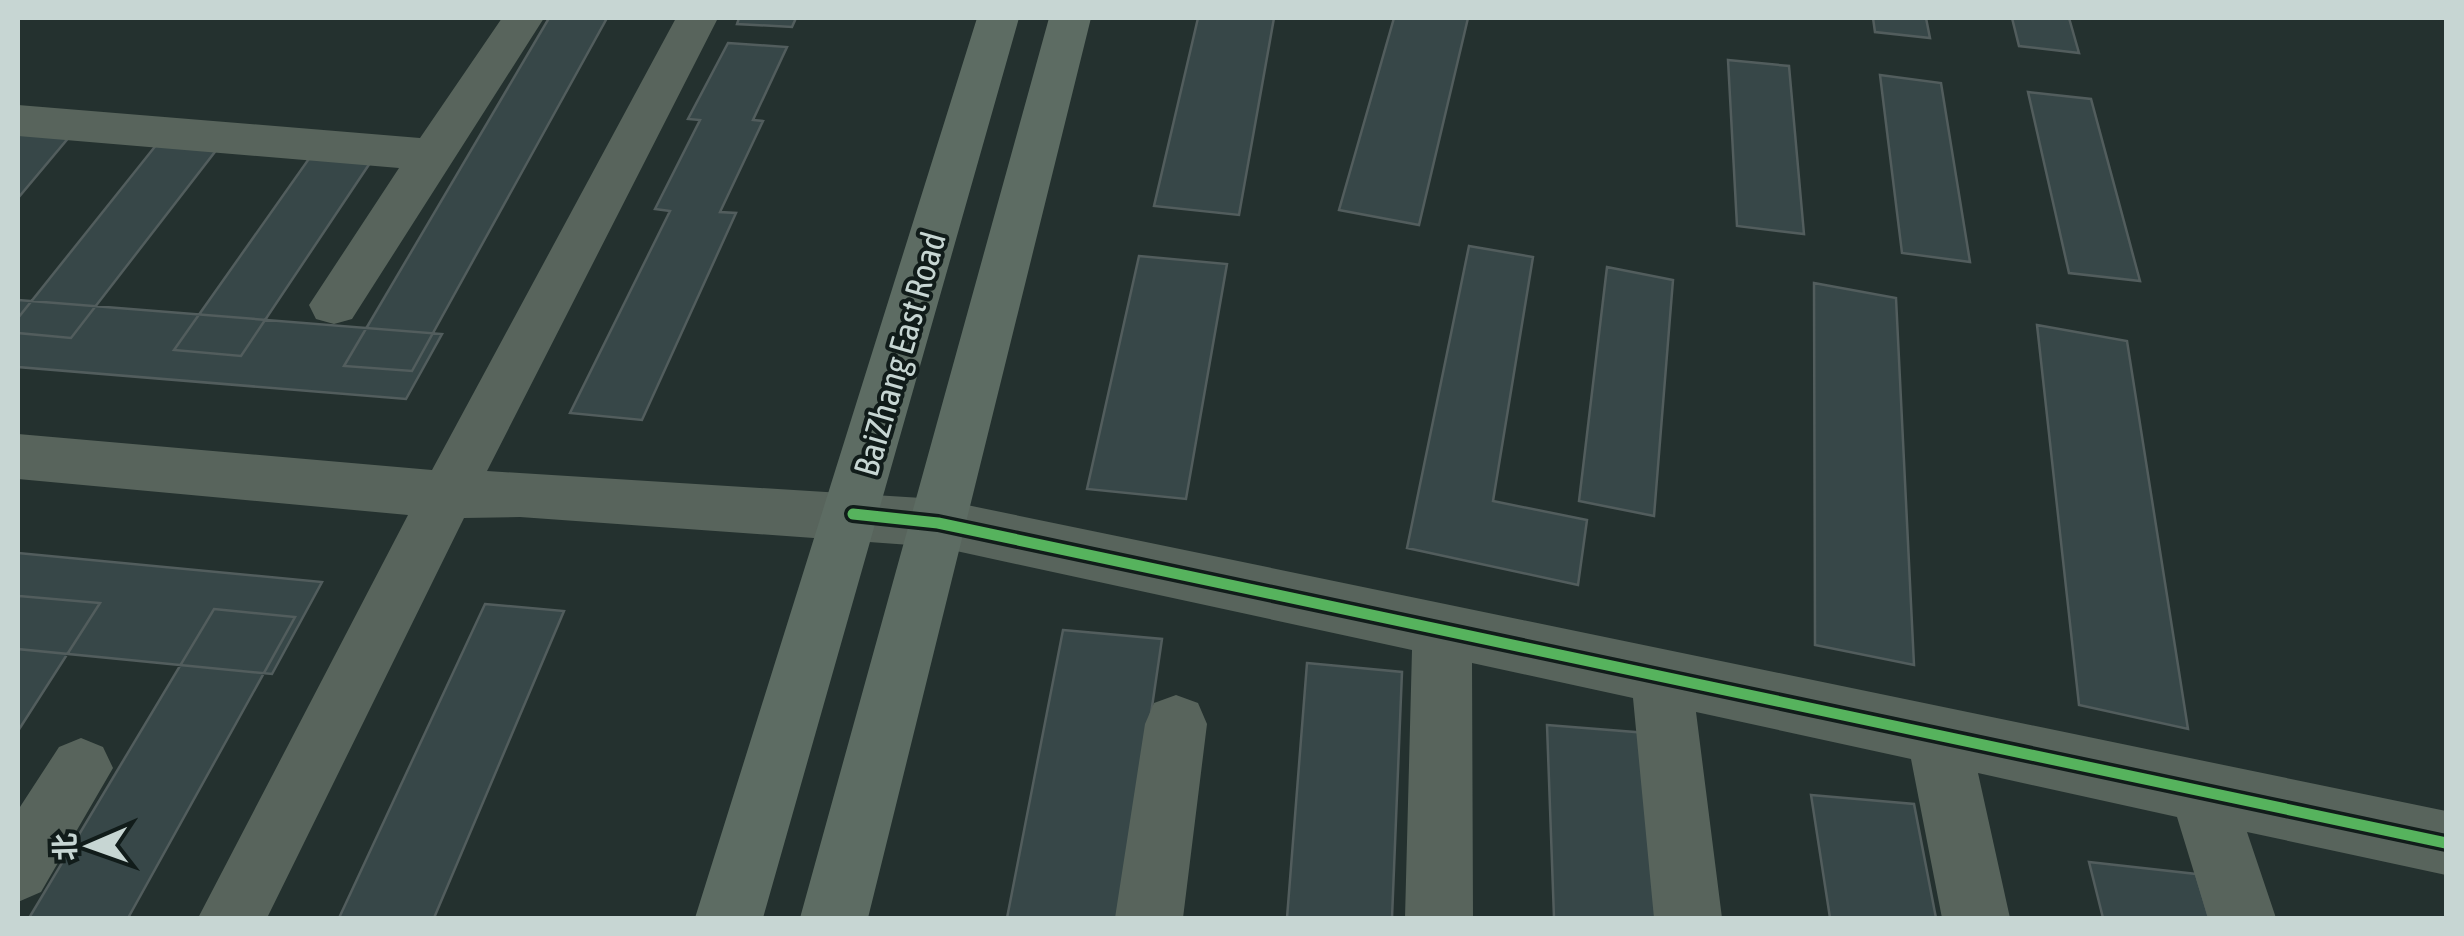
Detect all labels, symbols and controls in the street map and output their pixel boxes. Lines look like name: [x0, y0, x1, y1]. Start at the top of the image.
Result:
street label: BaiZhang East Road: [845, 227, 953, 480]
north arrow: [40, 796, 140, 896]
text: 北: [49, 832, 81, 861]

